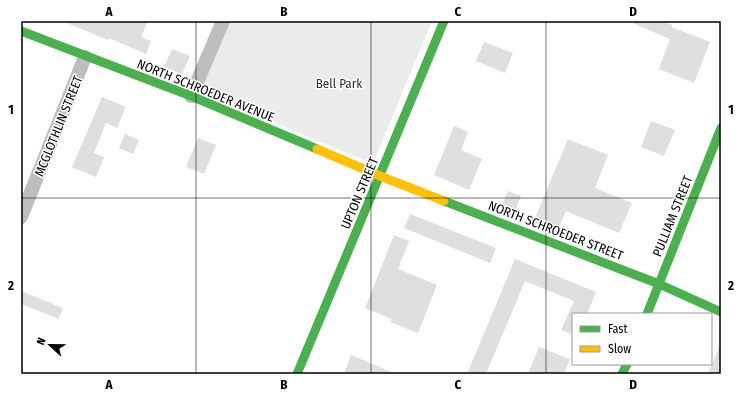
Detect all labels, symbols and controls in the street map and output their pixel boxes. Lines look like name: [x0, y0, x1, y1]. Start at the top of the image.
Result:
text: A: [104, 4, 113, 19]
text: B: [280, 4, 288, 19]
text: C: [455, 4, 462, 19]
text: D: [629, 4, 637, 19]
street label: NORTH SCHROEDER AVENUE: [135, 56, 277, 125]
street label: MCGLOTHLIN STREET: [31, 74, 86, 179]
park label: Bell Park: [316, 76, 363, 91]
text: 1: [8, 102, 14, 117]
text: 1: [728, 102, 734, 117]
street label: UPTON STREET: [338, 155, 381, 231]
street label: PULLIAM STREET: [649, 174, 696, 259]
street label: NORTH SCHROEDER STREET: [486, 198, 625, 263]
text: 2: [7, 278, 14, 293]
text: 2: [727, 278, 734, 293]
legend: [572, 313, 712, 365]
text: Fast: [608, 322, 627, 336]
north arrow: [30, 325, 70, 365]
text: N: [34, 336, 48, 347]
text: Slow: [608, 342, 631, 356]
text: A: [104, 377, 113, 392]
text: B: [280, 377, 288, 392]
text: C: [455, 377, 462, 392]
text: D: [629, 377, 637, 392]

